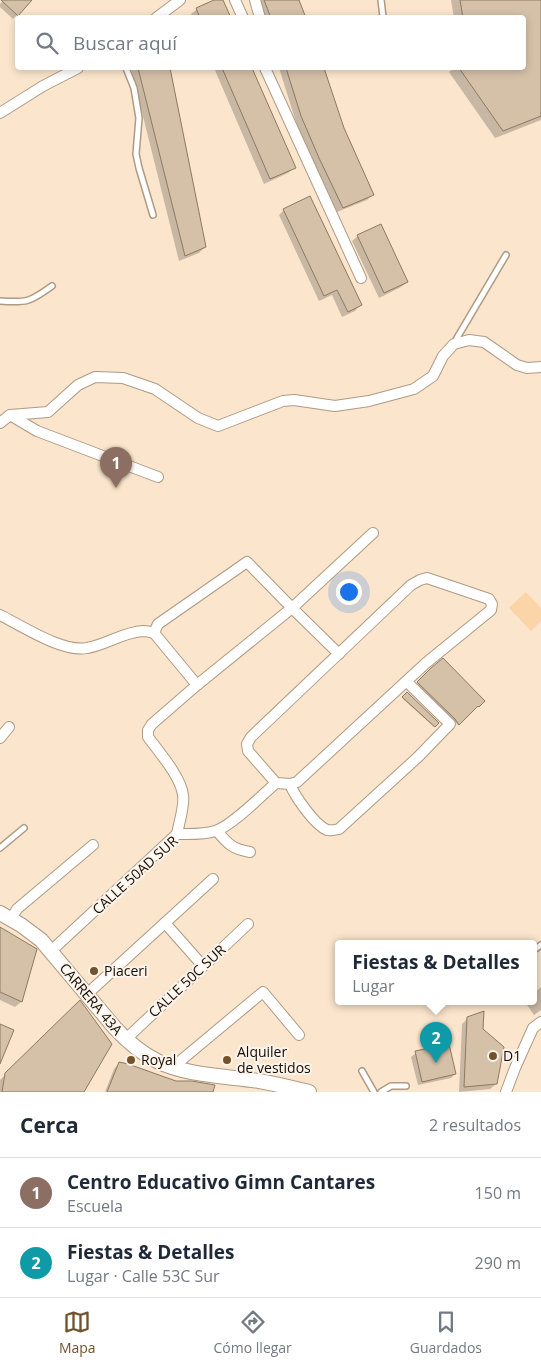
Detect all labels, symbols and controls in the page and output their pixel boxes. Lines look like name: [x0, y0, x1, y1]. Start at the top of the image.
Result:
search box: [15, 15, 526, 70]
icon: search: [33, 29, 61, 57]
text: Buscar aquí: [73, 30, 177, 56]
pin: 1: [100, 447, 132, 488]
your location: [336, 579, 362, 605]
street label: CALLE 50AD SUR: [88, 831, 182, 918]
street label: CALLE 50C SUR: [144, 940, 229, 1021]
popup: [335, 940, 537, 1005]
text: Fiestas & Detalles: [352, 949, 520, 975]
street label: CARRERA 43A: [56, 959, 127, 1039]
place label: Piaceri: [104, 961, 148, 980]
marker: Piaceri: [88, 965, 100, 977]
text: Lugar: [352, 975, 395, 997]
pin: 2: [420, 1022, 452, 1063]
place label: Alquiler de vestidos: [237, 1042, 311, 1077]
place label: D1: [503, 1046, 521, 1065]
place label: Royal: [141, 1050, 176, 1069]
marker: D1: [487, 1050, 499, 1062]
marker: Royal: [125, 1054, 137, 1066]
marker: Alquiler de vestidos: [221, 1054, 233, 1066]
text: Cerca: [20, 1111, 79, 1139]
text: 2 resultados: [429, 1114, 521, 1136]
text: Centro Educativo Gimn Cantares: [67, 1169, 375, 1195]
text: 1: [31, 1182, 41, 1204]
text: 150 m: [475, 1182, 521, 1204]
text: Escuela: [67, 1195, 123, 1217]
text: Fiestas & Detalles: [67, 1239, 234, 1265]
text: 2: [31, 1252, 41, 1274]
text: 290 m: [475, 1252, 521, 1274]
text: Lugar · Calle 53C Sur: [67, 1265, 220, 1287]
tab: Mapa: [59, 1308, 96, 1357]
tab: Cómo llegar: [214, 1308, 292, 1357]
tab: Guardados: [410, 1308, 482, 1357]

